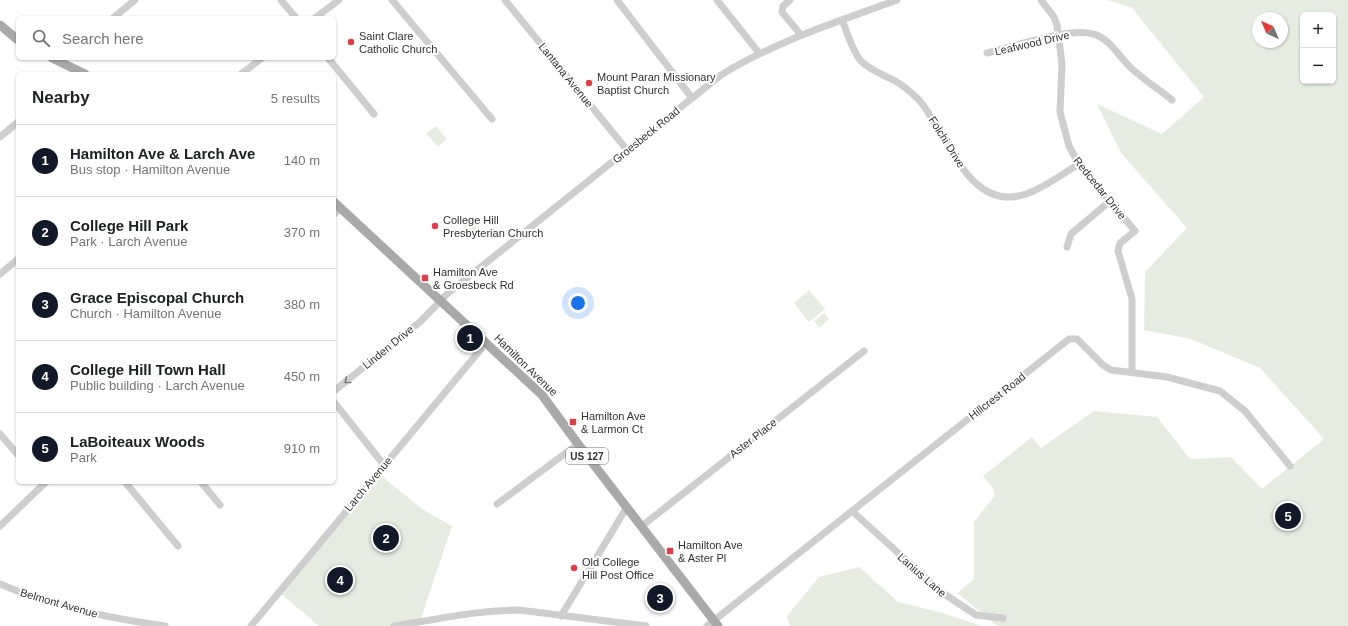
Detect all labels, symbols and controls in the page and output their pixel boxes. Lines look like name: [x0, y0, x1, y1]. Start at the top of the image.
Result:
north arrow: [1252, 12, 1288, 48]
map controls: [1300, 12, 1336, 84]
button: +: [1300, 12, 1336, 48]
search box: [16, 16, 336, 60]
icon: search: [30, 27, 52, 49]
street label: Leafwood Drive: [993, 29, 1071, 57]
text: Search here: [62, 30, 144, 47]
place label: Saint Clare Catholic Church: [359, 30, 437, 55]
marker: Saint Clare Catholic Church: [346, 37, 356, 47]
street label: Lantana Avenue: [536, 40, 596, 110]
button: −: [1300, 48, 1336, 84]
place label: Mount Paran Missionary Baptist Church: [597, 71, 716, 96]
marker: Mount Paran Missionary Baptist Church: [584, 78, 594, 88]
text: Nearby: [32, 88, 90, 107]
text: 5 results: [271, 91, 320, 106]
street label: Groesbeck Road: [610, 104, 682, 166]
street label: Folchi Drive: [927, 114, 967, 170]
text: Hamilton Ave & Larch Ave: [70, 145, 255, 162]
text: 1: [41, 153, 49, 168]
text: 140 m: [284, 153, 320, 168]
street label: Redcedar Drive: [1071, 155, 1129, 221]
text: Bus stop · Hamilton Avenue: [70, 162, 230, 177]
place label: College Hill Presbyterian Church: [443, 214, 543, 239]
text: College Hill Park: [70, 217, 188, 234]
marker: College Hill Presbyterian Church: [430, 221, 440, 231]
text: 2: [41, 225, 49, 240]
text: 370 m: [284, 225, 320, 240]
text: Park · Larch Avenue: [70, 234, 188, 249]
place label: Hamilton Ave & Groesbeck Rd: [433, 266, 514, 291]
marker: Hamilton Ave & Groesbeck Rd: [420, 273, 430, 283]
text: Grace Episcopal Church: [70, 289, 244, 306]
your location: [568, 293, 588, 313]
text: 3: [41, 297, 49, 312]
text: 380 m: [284, 297, 320, 312]
text: Church · Hamilton Avenue: [70, 306, 222, 321]
street label: Linden Drive: [360, 323, 416, 371]
pin: 1: [457, 323, 483, 353]
street label: Hamilton Avenue: [492, 332, 560, 398]
text: College Hill Town Hall: [70, 361, 226, 378]
text: 4: [41, 369, 49, 384]
text: 450 m: [284, 369, 320, 384]
street label: Hillcrest Road: [966, 370, 1028, 422]
one-way arrow: [344, 376, 351, 383]
text: Public building · Larch Avenue: [70, 378, 245, 393]
place label: Hamilton Ave & Larmon Ct: [581, 410, 646, 435]
street label: Aster Place: [727, 416, 779, 460]
marker: Hamilton Ave & Larmon Ct: [568, 417, 578, 427]
text: LaBoiteaux Woods: [70, 433, 205, 450]
text: 5: [41, 441, 49, 456]
text: 910 m: [284, 441, 320, 456]
road number: US 127: [566, 448, 608, 464]
text: Park: [70, 450, 97, 465]
street label: Larch Avenue: [342, 454, 394, 514]
pin: 5: [1275, 501, 1301, 531]
pin: 2: [373, 523, 399, 553]
place label: Hamilton Ave & Aster Pl: [678, 539, 743, 564]
marker: Hamilton Ave & Aster Pl: [665, 546, 675, 556]
street label: Lanius Lane: [895, 551, 949, 599]
place label: Old College Hill Post Office: [582, 556, 654, 581]
marker: Old College Hill Post Office: [569, 563, 579, 573]
pin: 4: [327, 565, 353, 595]
pin: 3: [647, 583, 673, 613]
street label: Belmont Avenue: [19, 586, 99, 620]

